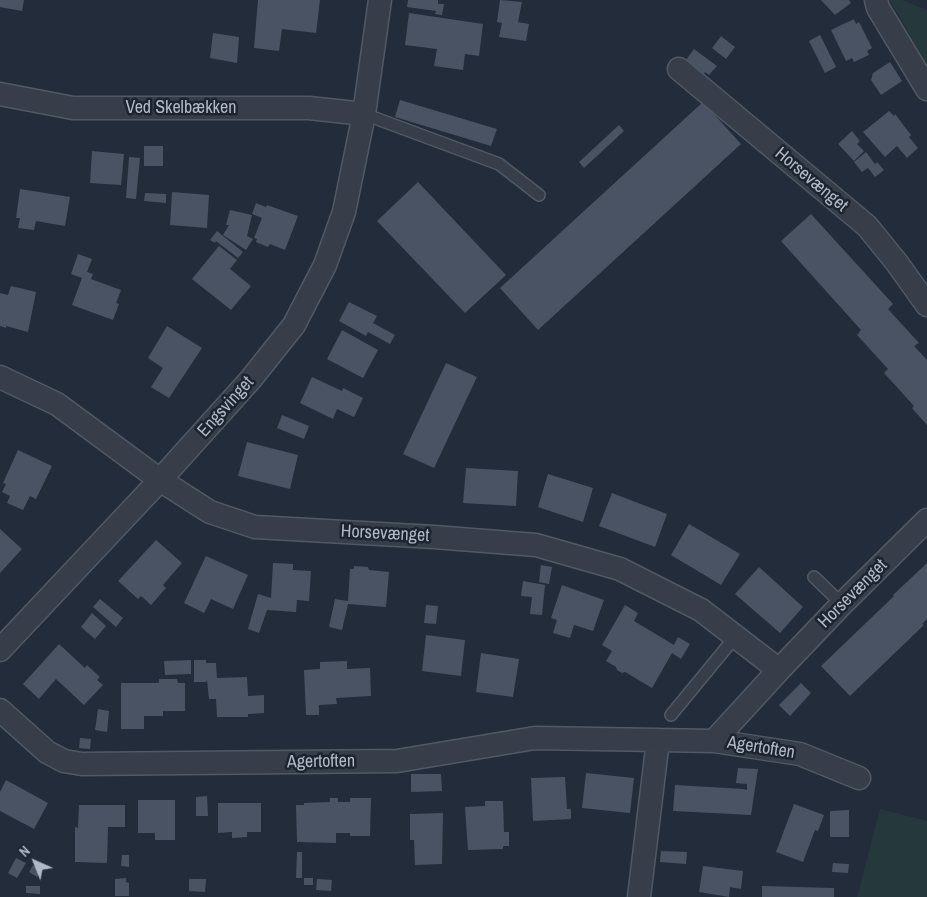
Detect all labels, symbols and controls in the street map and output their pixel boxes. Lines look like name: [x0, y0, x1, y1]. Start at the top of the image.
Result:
street label: Ved Skelbækken: [126, 97, 236, 119]
street label: Horsevænget: [770, 143, 852, 217]
street label: Engsvinget: [193, 372, 259, 442]
street label: Horsevænget: [340, 521, 430, 547]
street label: Horsevænget: [814, 555, 892, 633]
street label: Agertoften: [726, 732, 796, 764]
street label: Agertoften: [287, 751, 355, 773]
north arrow: [10, 837, 60, 887]
text: N: [15, 842, 34, 861]

